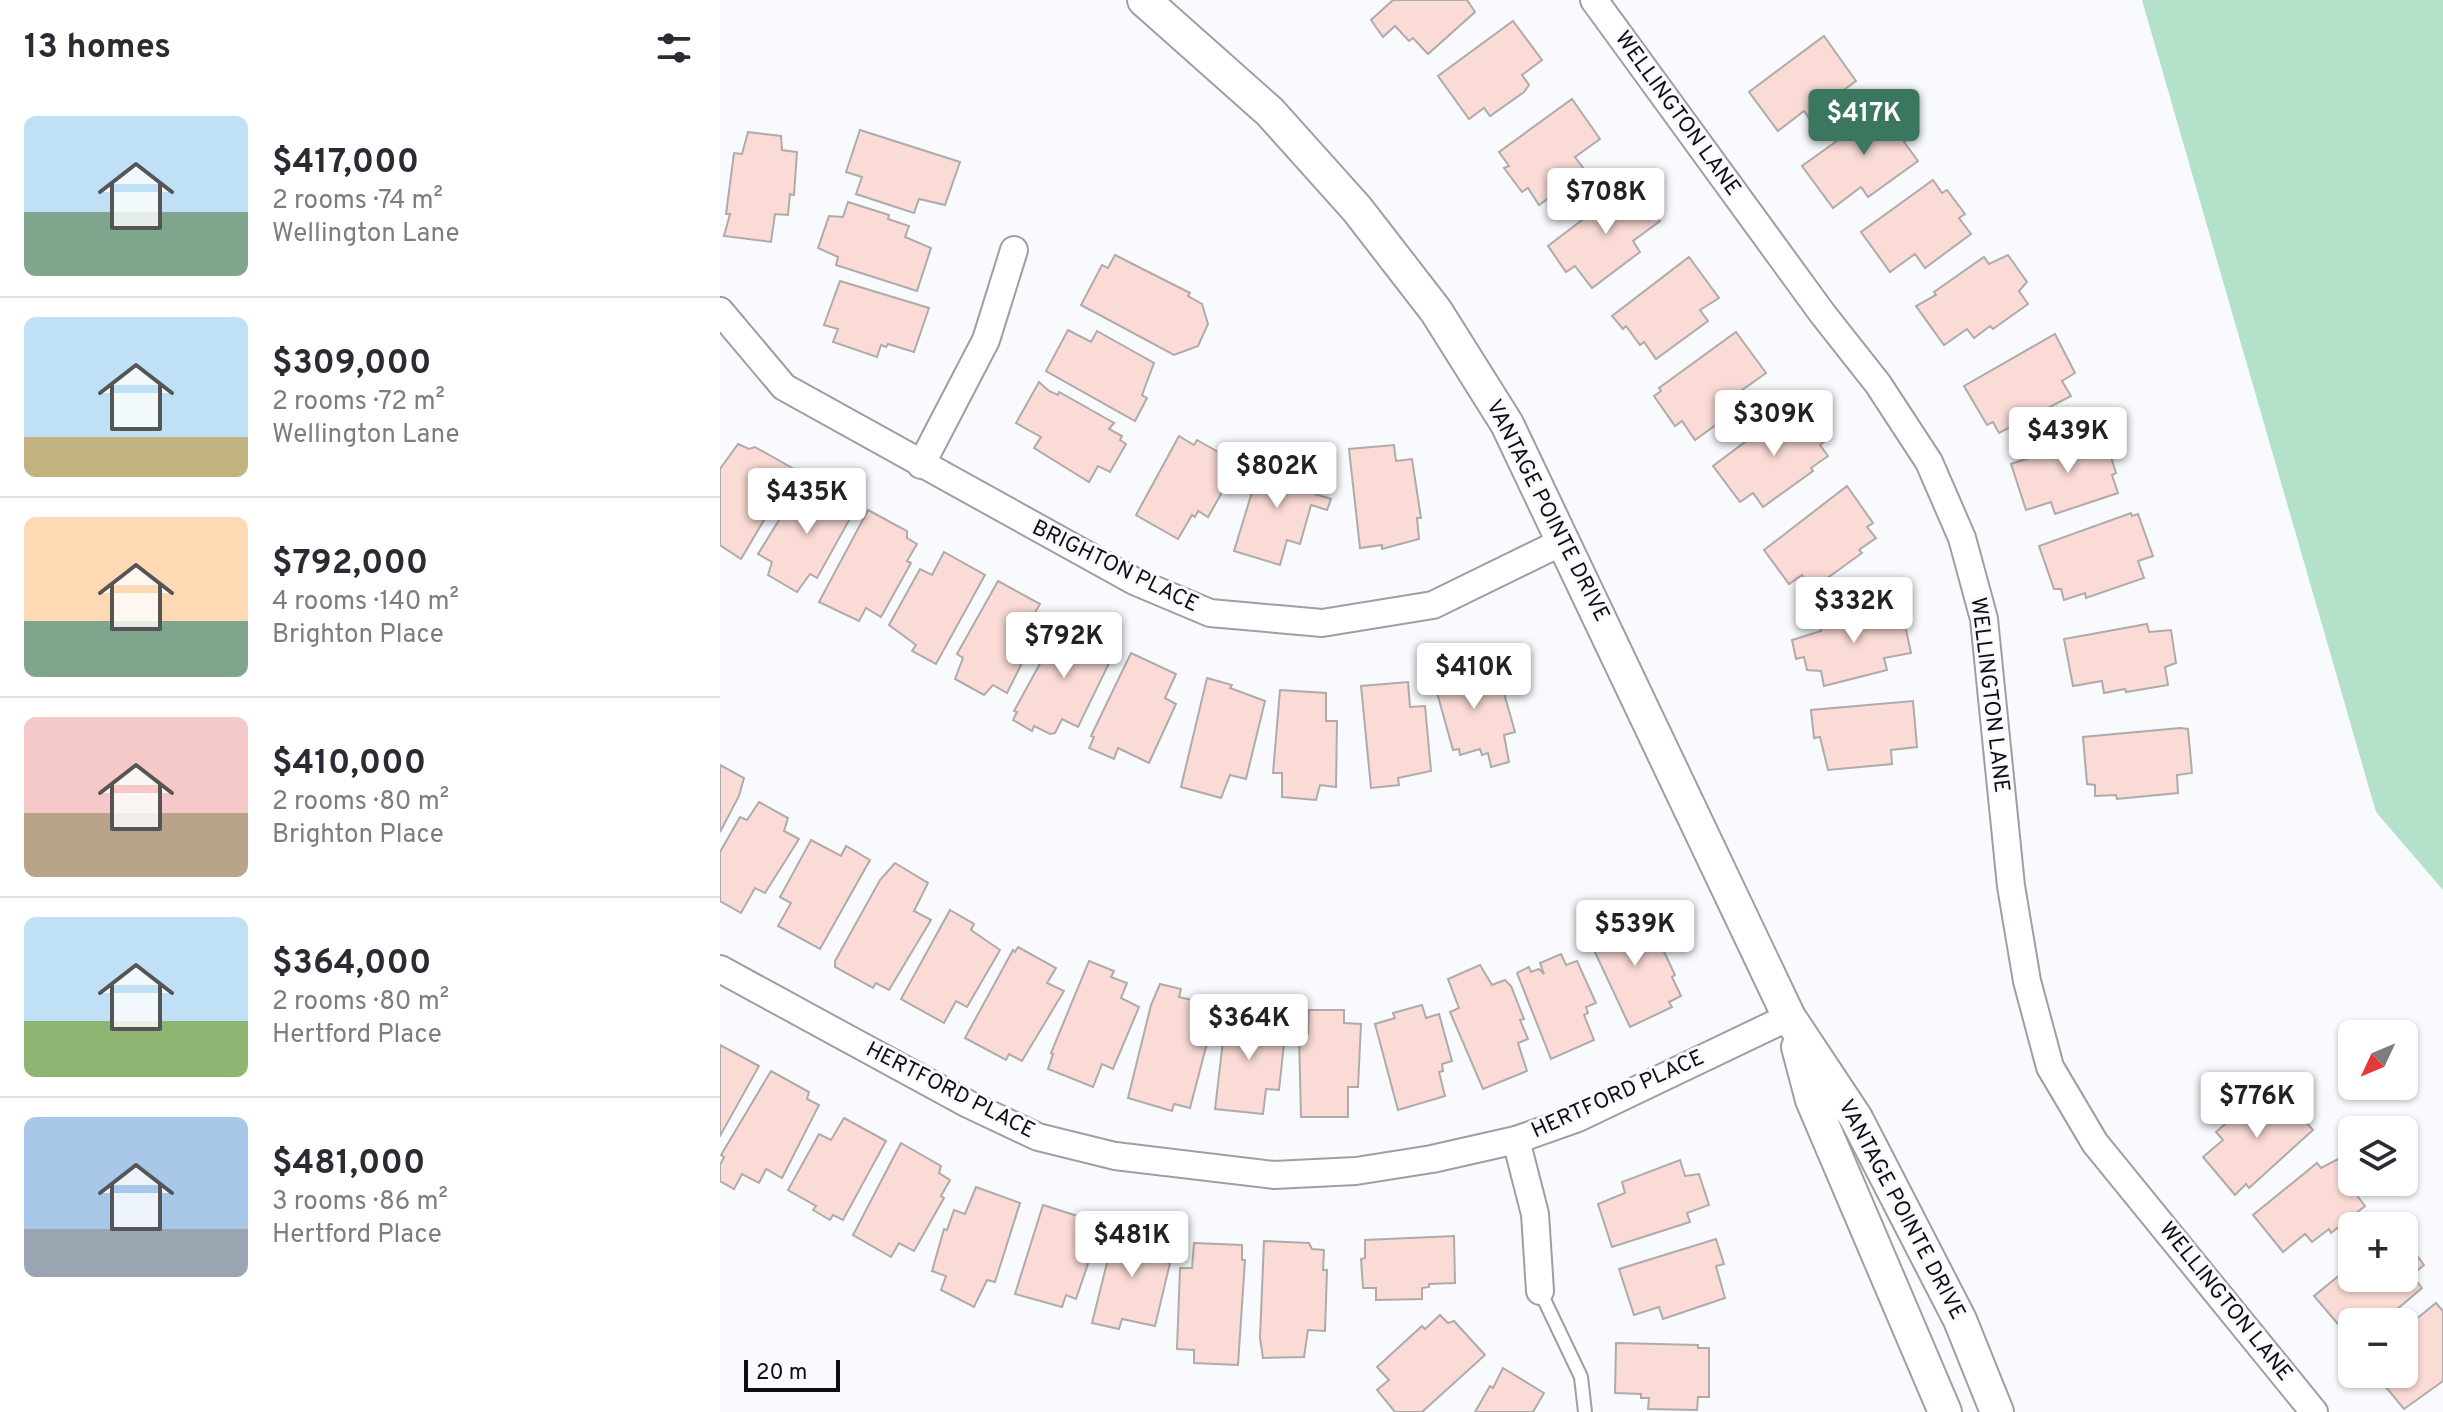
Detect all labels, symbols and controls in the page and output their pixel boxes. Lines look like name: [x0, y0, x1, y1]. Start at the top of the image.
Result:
icon: filters: [652, 26, 696, 70]
street label: WELLINGTON LANE: [1608, 26, 1746, 202]
text: 13 homes: [24, 27, 171, 70]
pin: $417K: [1808, 89, 1920, 157]
text: $417K: [1826, 98, 1902, 131]
text: $417,000: [272, 142, 419, 185]
icon: home: [88, 148, 184, 244]
pin: $708K: [1550, 168, 1662, 236]
text: $708K: [1565, 177, 1647, 210]
text: 2 rooms · 74 m²: [272, 185, 443, 218]
text: Wellington Lane: [272, 218, 459, 251]
text: $309,000: [272, 343, 431, 386]
icon: home: [88, 349, 184, 445]
text: 2 rooms · 72 m²: [272, 386, 445, 419]
pin: $309K: [1718, 390, 1830, 458]
street label: VANTAGE POINTE DRIVE: [1479, 396, 1615, 626]
text: $309K: [1733, 399, 1815, 432]
pin: $439K: [2012, 407, 2124, 475]
text: $439K: [2027, 416, 2109, 449]
text: Wellington Lane: [272, 419, 459, 452]
pin: $802K: [1221, 442, 1333, 510]
text: $802K: [1235, 451, 1319, 484]
pin: $435K: [751, 468, 863, 536]
text: $435K: [766, 477, 848, 510]
street label: BRIGHTON PLACE: [1027, 515, 1203, 619]
text: $792,000: [272, 543, 428, 586]
icon: home: [88, 549, 184, 645]
pin: $332K: [1798, 577, 1910, 645]
text: 4 rooms · 140 m²: [272, 586, 459, 619]
text: $332K: [1814, 586, 1894, 619]
street label: WELLINGTON LANE: [1964, 596, 2014, 794]
pin: $792K: [1008, 612, 1120, 680]
text: Brighton Place: [272, 619, 444, 652]
text: $792K: [1024, 621, 1104, 654]
pin: $410K: [1418, 643, 1530, 711]
text: $410K: [1435, 652, 1513, 685]
text: $410,000: [272, 743, 426, 786]
icon: home: [88, 749, 184, 845]
text: 2 rooms · 80 m²: [272, 786, 449, 819]
text: Brighton Place: [272, 819, 444, 852]
pin: $539K: [1579, 900, 1691, 968]
text: $539K: [1594, 909, 1676, 942]
text: $364,000: [272, 943, 431, 986]
icon: home: [88, 949, 184, 1045]
text: 2 rooms · 80 m²: [272, 986, 449, 1019]
pin: $364K: [1193, 994, 1305, 1062]
text: $364K: [1208, 1003, 1290, 1036]
text: Hertford Place: [272, 1019, 442, 1052]
north arrow: [2338, 1020, 2418, 1100]
map controls: [2338, 1020, 2418, 1388]
street label: HERTFORD PLACE: [861, 1037, 1039, 1145]
street label: HERTFORD PLACE: [1527, 1045, 1709, 1145]
pin: $776K: [2201, 1072, 2313, 1140]
text: $776K: [2219, 1081, 2295, 1114]
street label: VANTAGE POINTE DRIVE: [1831, 1095, 1971, 1325]
button: layers: [2338, 1116, 2418, 1196]
text: $481,000: [272, 1143, 425, 1186]
icon: home: [88, 1149, 184, 1245]
text: 3 rooms · 86 m²: [272, 1186, 448, 1219]
pin: $481K: [1076, 1211, 1188, 1279]
button: +: [2338, 1212, 2418, 1292]
street label: WELLINGTON LANE: [2153, 1217, 2297, 1387]
text: Hertford Place: [272, 1219, 442, 1252]
text: $481K: [1093, 1220, 1171, 1253]
button: −: [2338, 1308, 2418, 1388]
scale bar: [744, 1356, 840, 1392]
text: 20 m: [756, 1360, 807, 1387]

